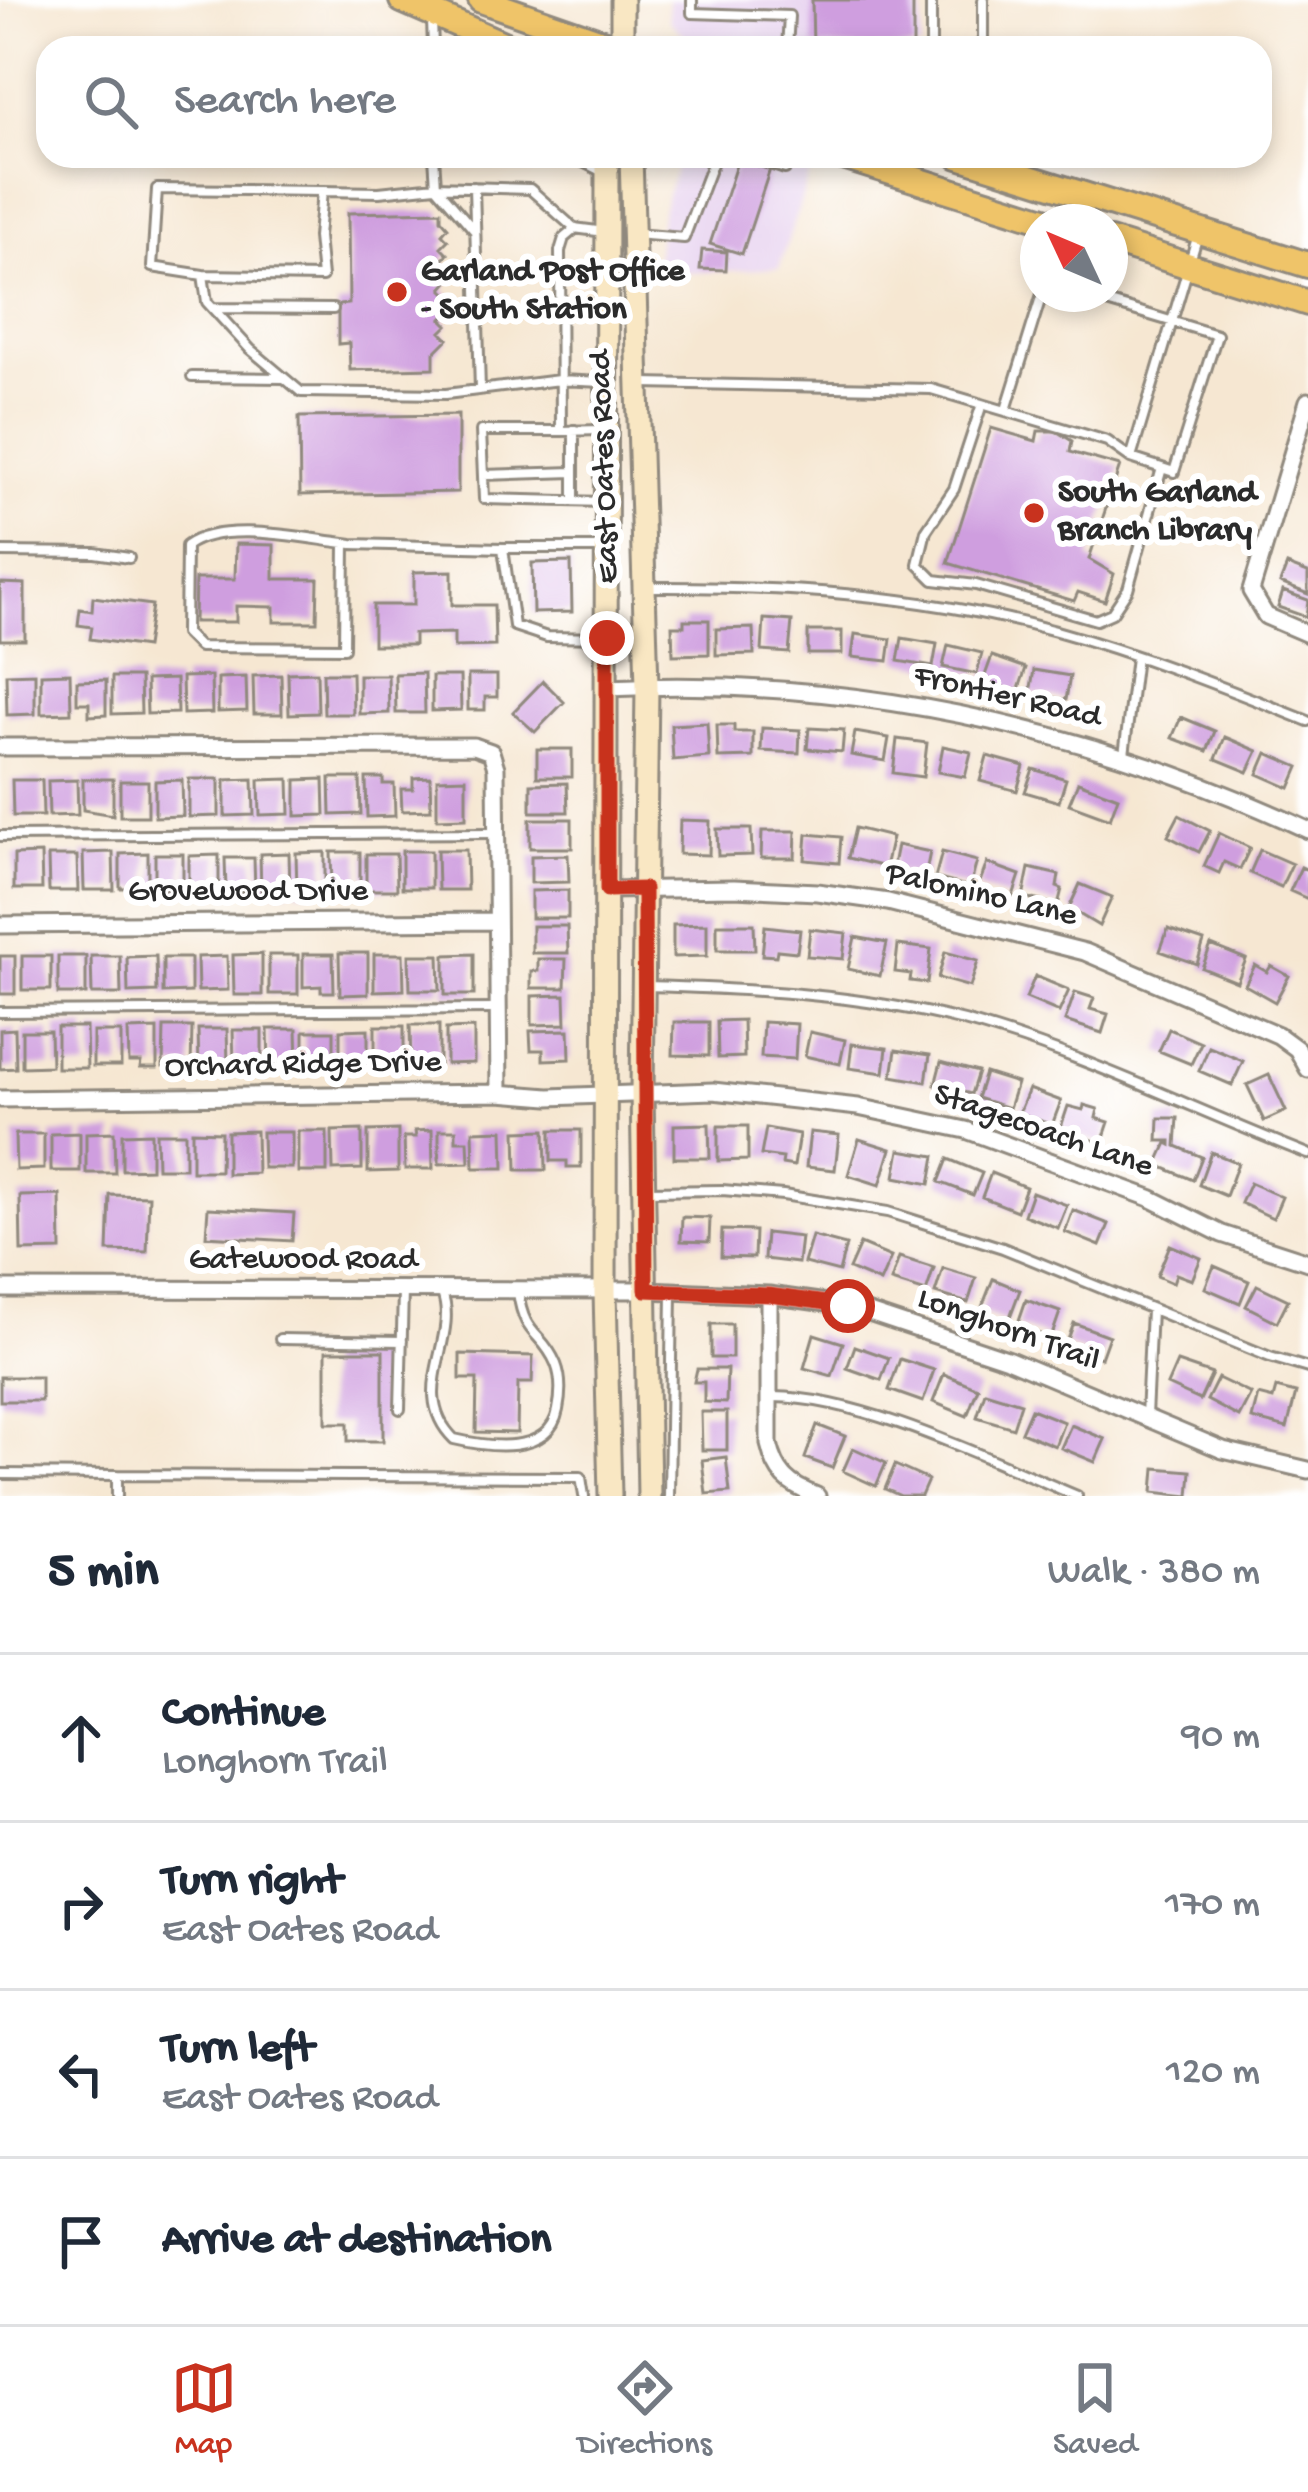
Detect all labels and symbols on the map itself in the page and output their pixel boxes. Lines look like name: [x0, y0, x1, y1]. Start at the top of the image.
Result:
north arrow: [1020, 204, 1128, 312]
place label: Garland Post Office - South Station: [421, 254, 685, 330]
marker: Garland Post Office - South Station: [384, 279, 410, 305]
street label: East Oates Road: [583, 347, 629, 584]
place label: South Garland Branch Library: [1057, 475, 1260, 551]
marker: South Garland Branch Library: [1021, 500, 1047, 526]
route end: [580, 611, 634, 665]
street label: Frontier Road: [909, 658, 1107, 739]
street label: Palomino Lane: [881, 855, 1081, 937]
street label: Grovewood Drive: [128, 874, 369, 912]
street label: Orchard Ridge Drive: [164, 1045, 443, 1087]
street label: Stagecoach Lane: [928, 1077, 1159, 1188]
street label: Gatewood Road: [189, 1242, 420, 1280]
route start: [821, 1279, 875, 1333]
street label: Longhorn Trail: [912, 1281, 1104, 1381]

